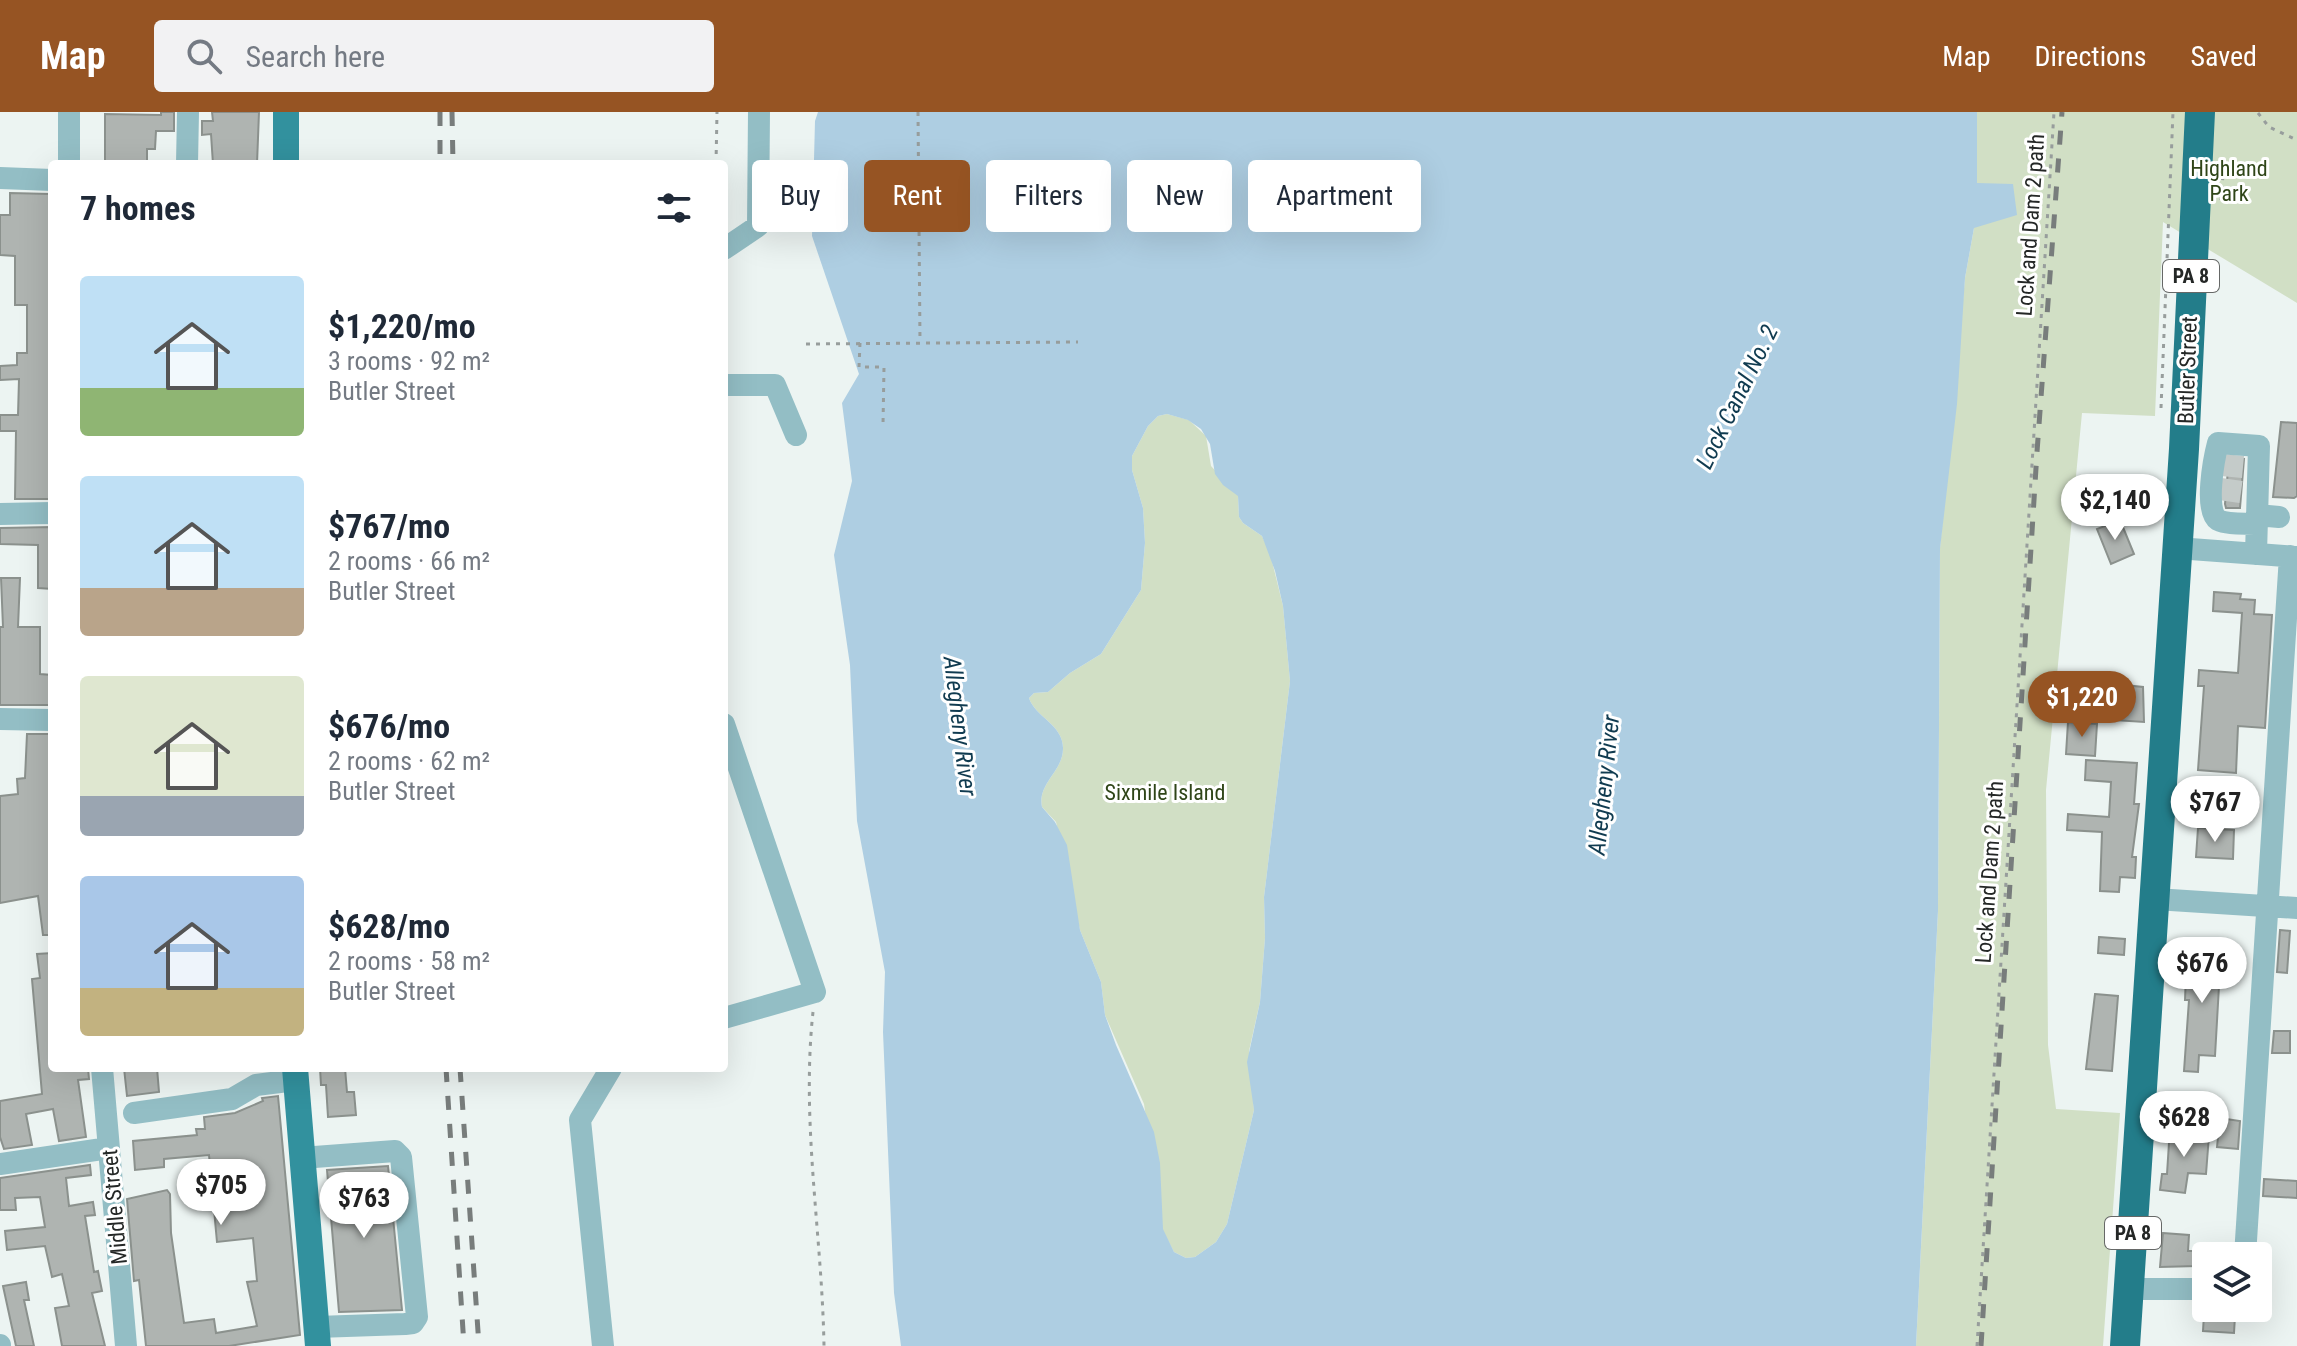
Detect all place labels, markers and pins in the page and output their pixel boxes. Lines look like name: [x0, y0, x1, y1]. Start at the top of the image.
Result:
pin: $2,140: [2050, 474, 2180, 542]
pin: $1,220: [2017, 671, 2147, 739]
pin: $767: [2168, 776, 2262, 844]
pin: $676: [2155, 937, 2249, 1005]
pin: $628: [2137, 1091, 2231, 1159]
pin: $705: [174, 1159, 268, 1227]
pin: $763: [317, 1172, 411, 1240]

